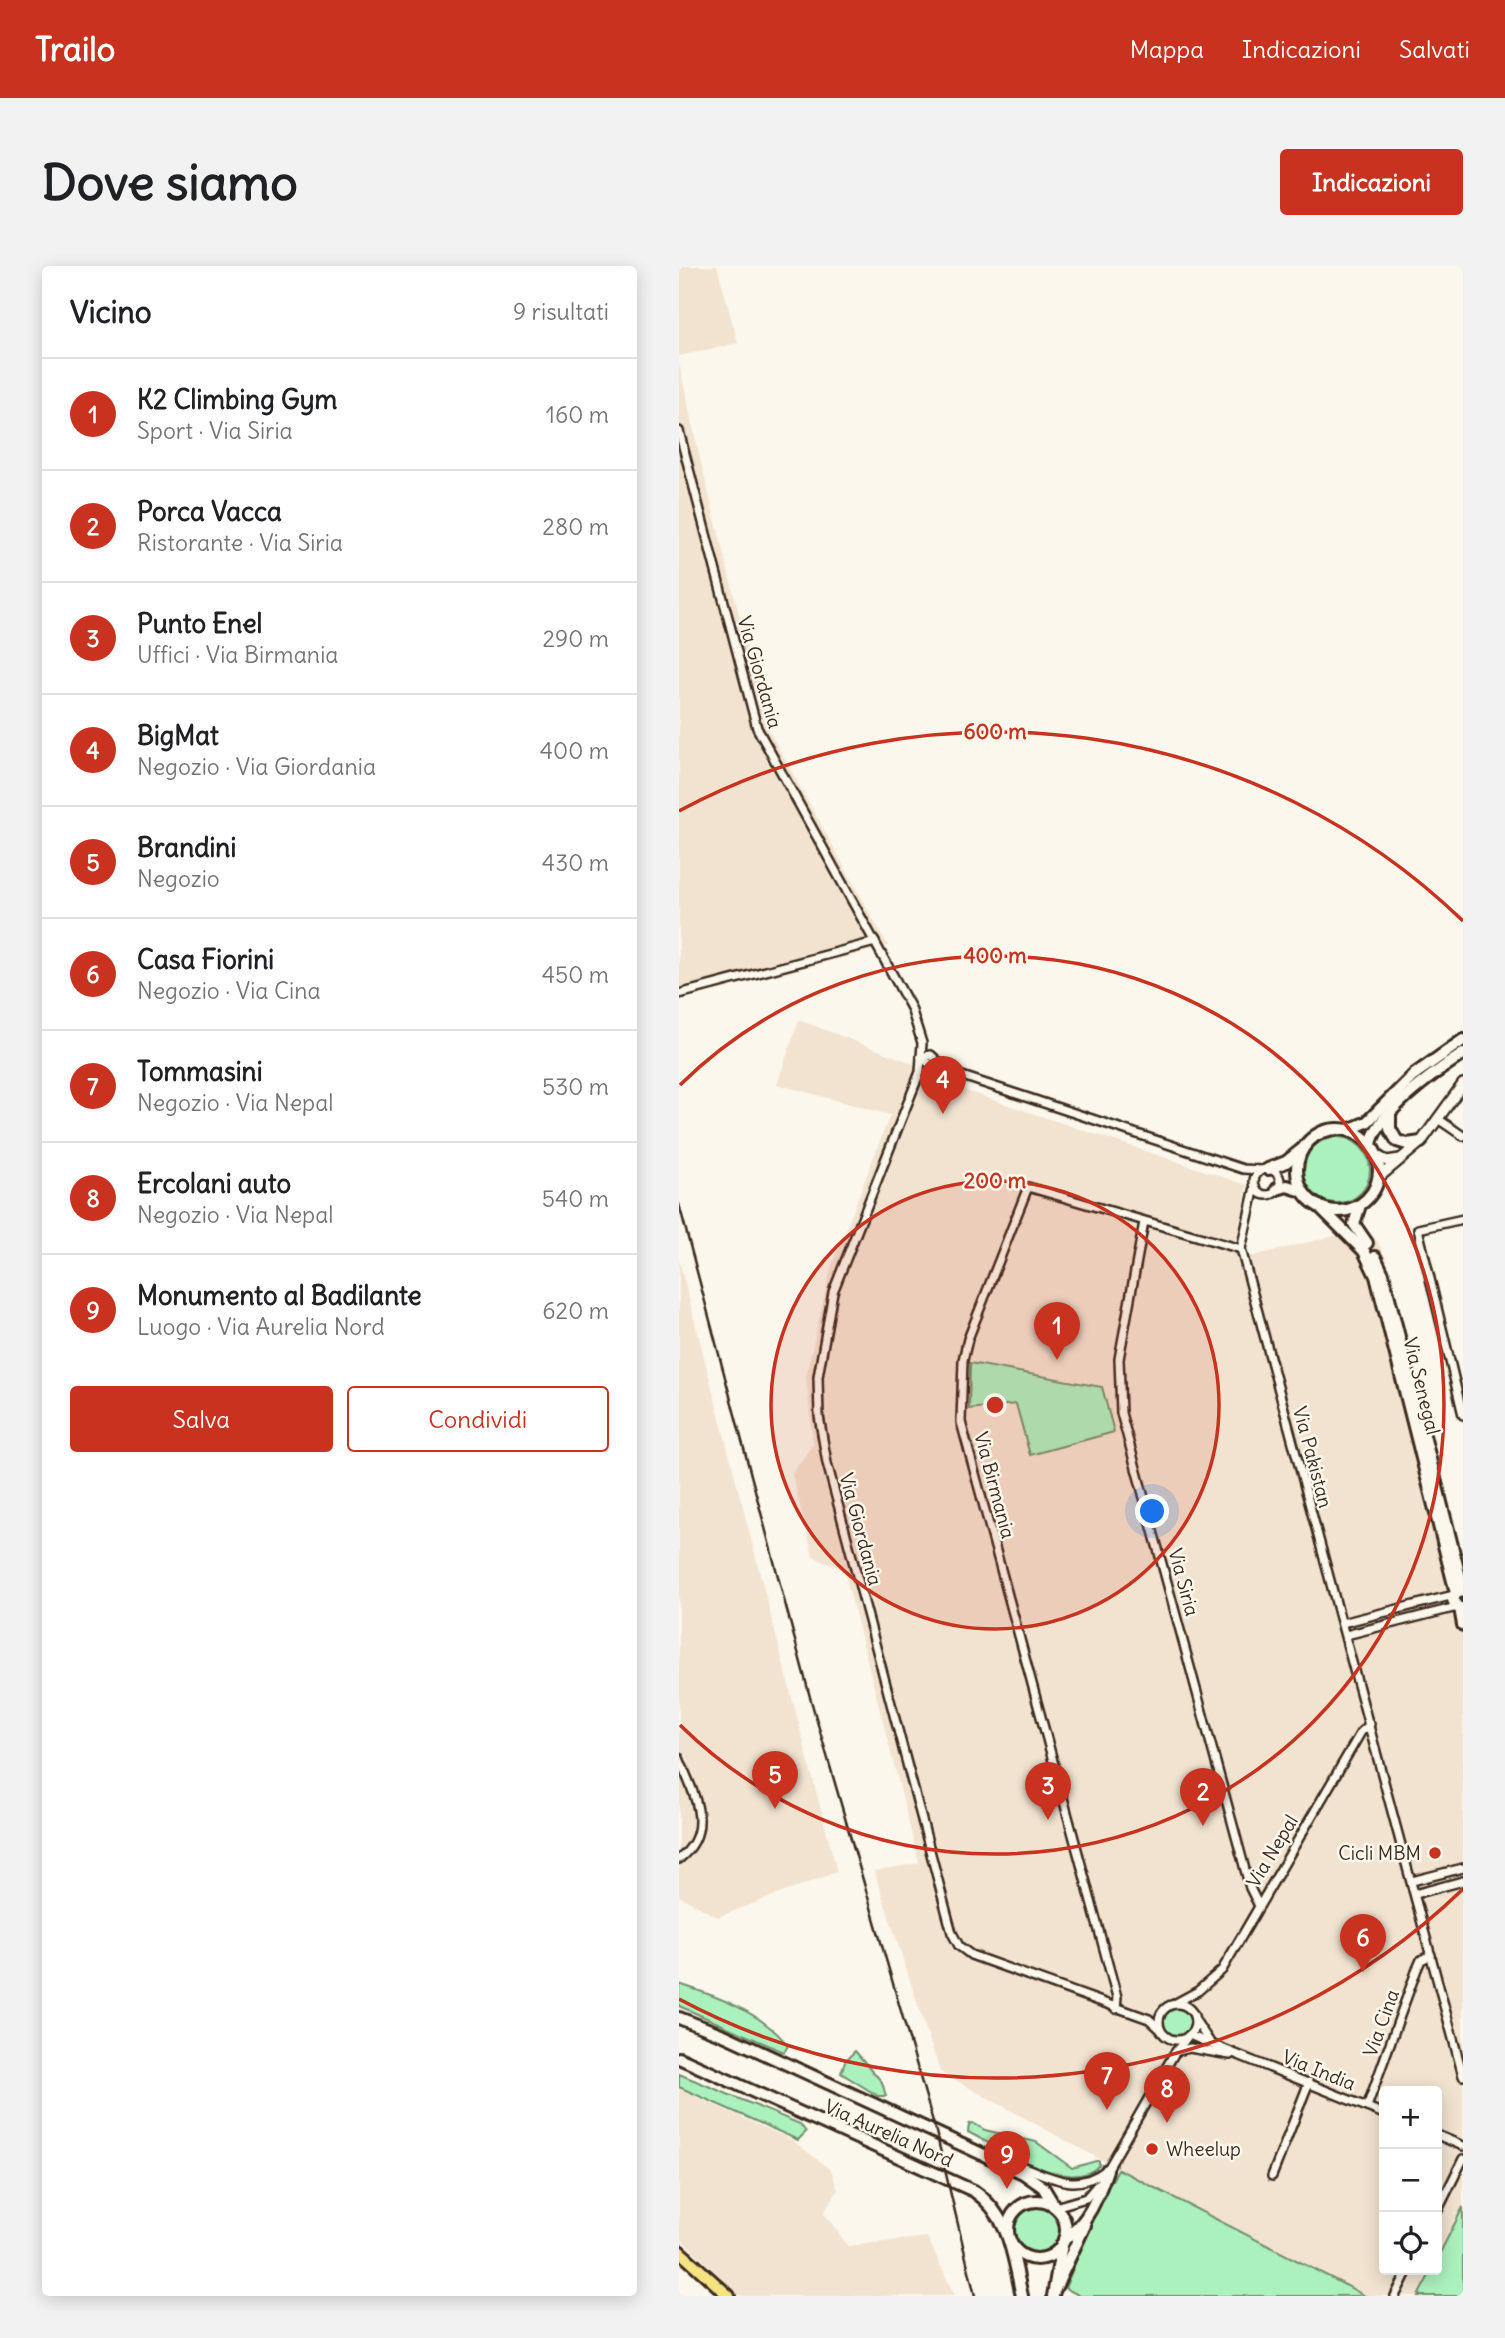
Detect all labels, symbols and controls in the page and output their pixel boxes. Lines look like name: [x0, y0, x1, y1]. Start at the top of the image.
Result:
text: Trailo: [35, 28, 115, 70]
text: Mappa: [1130, 34, 1204, 64]
text: Indicazioni: [1242, 34, 1361, 64]
text: Salvati: [1399, 34, 1470, 64]
button: Indicazioni: [1280, 149, 1463, 215]
text: Dove siamo: [42, 152, 298, 213]
text: Vicino: [70, 293, 152, 331]
text: 9 risultati: [513, 297, 609, 326]
text: K2 Climbing Gym: [137, 383, 337, 416]
text: 1: [88, 400, 98, 429]
text: 160 m: [546, 400, 609, 429]
text: Sport · Via Siria: [137, 416, 293, 445]
text: Porca Vacca: [137, 495, 282, 528]
text: 2: [87, 512, 99, 541]
text: 280 m: [542, 512, 609, 541]
text: Ristorante · Via Siria: [137, 528, 343, 557]
text: Punto Enel: [137, 607, 262, 640]
street label: Via Giordania: [733, 613, 788, 731]
text: 3: [86, 624, 100, 653]
text: 290 m: [542, 624, 609, 653]
text: Uffici · Via Birmania: [137, 640, 338, 669]
text: 600 m: [963, 718, 1027, 745]
text: BigMat: [137, 719, 219, 752]
text: 4: [86, 736, 100, 765]
text: 400 m: [540, 736, 609, 765]
text: Negozio · Via Giordania: [137, 752, 376, 781]
text: Brandini: [137, 831, 236, 864]
text: 5: [86, 848, 100, 877]
text: 430 m: [542, 848, 609, 877]
text: Negozio: [137, 864, 220, 893]
text: 400 m: [963, 942, 1027, 969]
text: Casa Fiorini: [137, 943, 274, 976]
text: 6: [86, 960, 100, 989]
text: 450 m: [542, 960, 609, 989]
text: Negozio · Via Cina: [137, 976, 321, 1005]
text: Tommasini: [137, 1055, 263, 1088]
pin: 4: [920, 1056, 966, 1114]
text: 7: [87, 1072, 99, 1101]
text: 530 m: [542, 1072, 609, 1101]
text: Negozio · Via Nepal: [137, 1088, 333, 1117]
text: Ercolani auto: [137, 1167, 291, 1200]
text: 200 m: [964, 1167, 1027, 1194]
text: 8: [86, 1184, 100, 1213]
text: 540 m: [542, 1184, 609, 1213]
text: Negozio · Via Nepal: [137, 1200, 333, 1229]
text: Monumento al Badilante: [137, 1279, 422, 1312]
text: 9: [86, 1296, 100, 1325]
text: 620 m: [542, 1296, 609, 1325]
pin: 1: [1034, 1302, 1080, 1360]
text: Luogo · Via Aurelia Nord: [137, 1312, 385, 1341]
street label: Via Senegal: [1398, 1335, 1446, 1437]
button: Salva: [70, 1386, 333, 1452]
button: Condividi: [347, 1386, 609, 1452]
centre of rings: [983, 1393, 1007, 1417]
street label: Via Pakistan: [1288, 1404, 1338, 1510]
street label: Via Birmania: [969, 1429, 1021, 1541]
street label: Via Giordania: [834, 1470, 888, 1588]
your location: [1135, 1494, 1169, 1528]
street label: Via Siria: [1163, 1545, 1205, 1619]
pin: 5: [752, 1751, 798, 1809]
pin: 3: [1025, 1762, 1071, 1820]
pin: 2: [1180, 1768, 1226, 1826]
street label: Via Nepal: [1241, 1810, 1303, 1892]
place label: Cicli MBM: [1338, 1841, 1421, 1865]
marker: Cicli MBM: [1427, 1845, 1443, 1861]
pin: 6: [1340, 1914, 1386, 1972]
street label: Via Cina: [1358, 1986, 1404, 2060]
street label: Via India: [1279, 2044, 1359, 2096]
pin: 7: [1084, 2052, 1130, 2110]
pin: 8: [1144, 2065, 1190, 2123]
map controls: [1379, 2086, 1442, 2275]
button: +: [1379, 2086, 1442, 2149]
street label: Via Aurelia Nord: [821, 2094, 957, 2172]
pin: 9: [984, 2131, 1030, 2189]
place label: Wheelup: [1166, 2137, 1241, 2161]
marker: Wheelup: [1144, 2141, 1160, 2157]
button: −: [1379, 2149, 1442, 2212]
button: locate: [1379, 2212, 1442, 2275]

